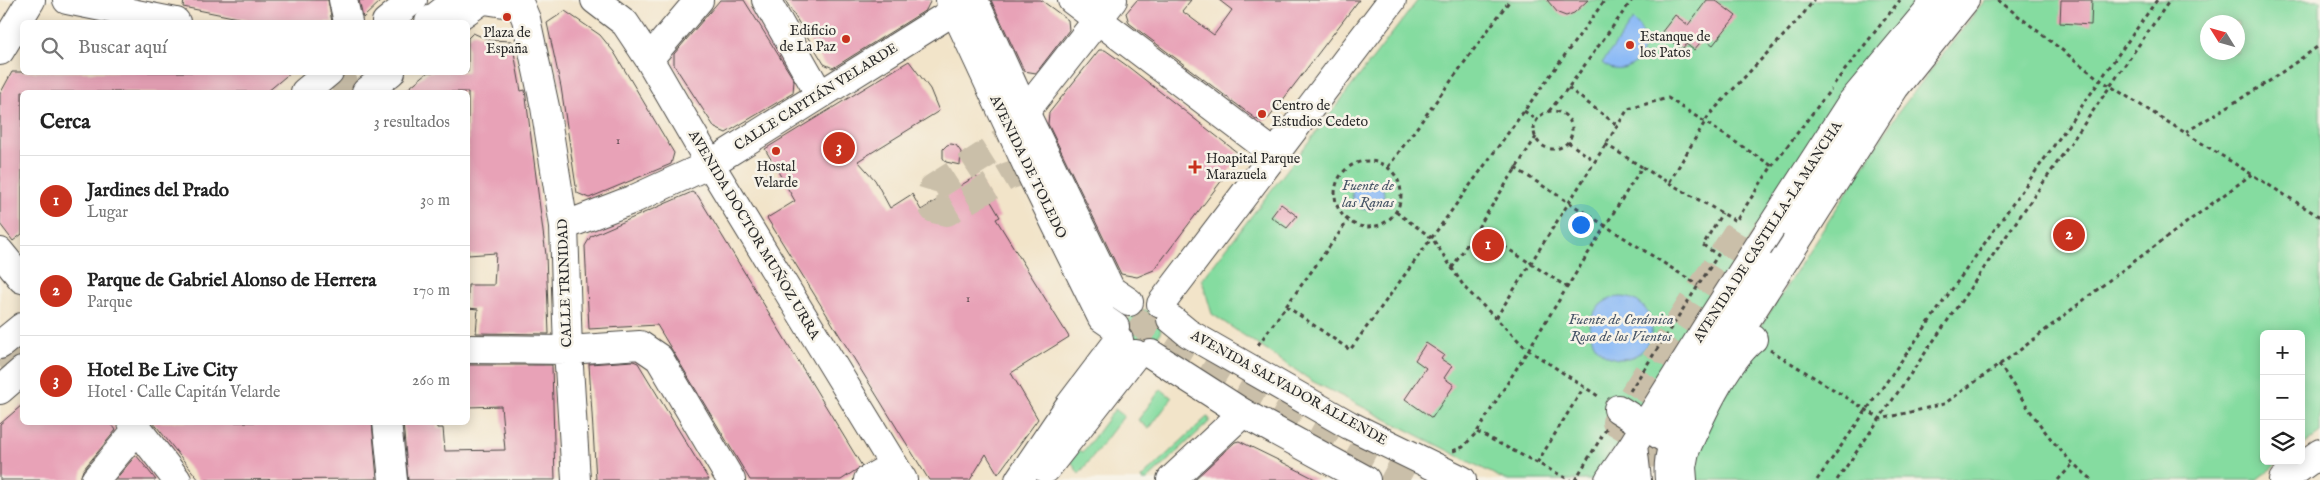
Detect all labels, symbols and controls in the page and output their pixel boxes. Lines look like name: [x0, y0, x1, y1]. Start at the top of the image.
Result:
marker: Plaza de España: [501, 11, 513, 23]
north arrow: [2200, 15, 2245, 60]
search box: [20, 20, 470, 75]
place label: Edificio de La Paz: [779, 22, 837, 56]
place label: Plaza de España: [483, 24, 531, 58]
place label: Estanque de los Patos: [1640, 28, 1711, 62]
marker: Edificio de La Paz: [840, 33, 852, 45]
icon: search: [38, 34, 66, 62]
text: Buscar aquí: [78, 36, 167, 60]
street label: CALLE CAPITÁN VELARDE: [730, 38, 901, 155]
marker: Estanque de los Patos: [1624, 39, 1636, 51]
street label: AVENIDA DE TOLEDO: [985, 91, 1071, 242]
place label: Centro de Estudios Cedeto: [1272, 97, 1368, 131]
marker: Centro de Estudios Cedeto: [1256, 108, 1268, 120]
text: Cerca: [40, 109, 90, 136]
text: 3 resultados: [374, 113, 450, 133]
street label: AVENIDA DE CASTILLA-LA MANCHA: [1689, 117, 1847, 347]
street label: AVENIDA DOCTOR MUÑOZ URRA: [684, 126, 825, 343]
pin: 3: [823, 129, 855, 167]
house number: 1: [616, 134, 620, 148]
marker: Hostal Velarde: [770, 145, 782, 157]
place label: Hoapital Parque Marazuela: [1206, 150, 1301, 184]
place label: Hostal Velarde: [753, 158, 798, 192]
marker: Hoapital Parque Marazuela: [1188, 160, 1202, 174]
water label: Fuente de las Ranas: [1342, 176, 1395, 212]
text: Jardines del Prado: [87, 179, 229, 203]
text: 1: [53, 191, 59, 211]
text: 30 m: [420, 191, 450, 211]
text: Lugar: [87, 203, 128, 223]
your location: [1568, 212, 1594, 238]
pin: 2: [2053, 216, 2085, 254]
street label: CALLE TRINIDAD: [554, 218, 576, 348]
pin: 1: [1472, 226, 1504, 264]
text: Parque de Gabriel Alonso de Herrera: [87, 269, 377, 293]
text: 2: [52, 281, 60, 301]
text: 170 m: [413, 281, 450, 301]
house number: 1: [966, 292, 970, 306]
text: Parque: [87, 293, 133, 313]
water label: Fuente de Cerámica Rosa de los Vientos: [1568, 310, 1674, 346]
street label: AVENIDA SALVADOR ALLENDE: [1187, 326, 1391, 450]
map controls: [2260, 330, 2305, 465]
button: +: [2260, 330, 2305, 375]
text: Hotel Be Live City: [87, 359, 237, 383]
text: 3: [53, 371, 59, 391]
text: 260 m: [412, 371, 450, 391]
button: −: [2260, 375, 2305, 420]
text: Hotel · Calle Capitán Velarde: [87, 383, 280, 403]
button: layers: [2260, 420, 2305, 465]

